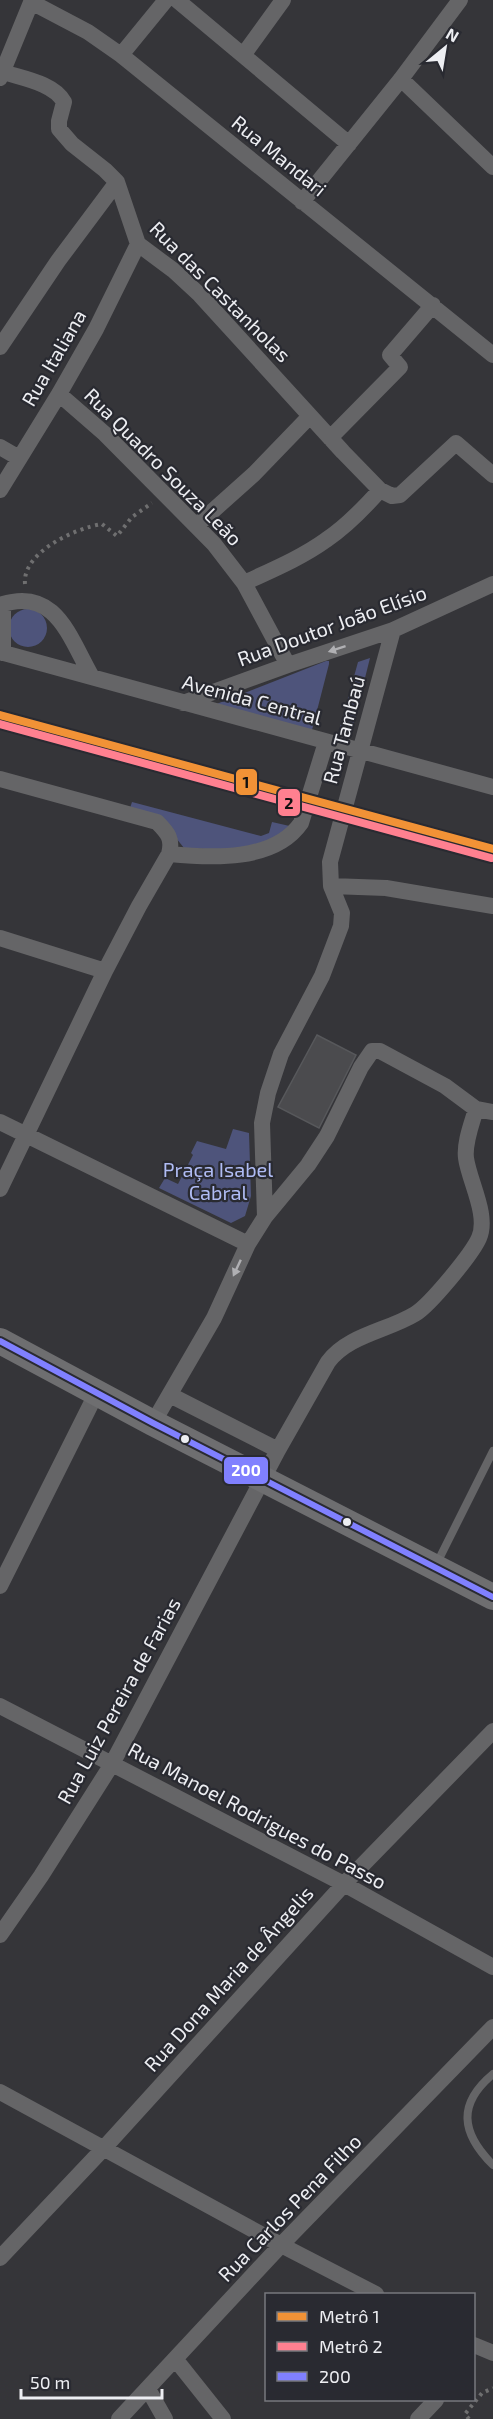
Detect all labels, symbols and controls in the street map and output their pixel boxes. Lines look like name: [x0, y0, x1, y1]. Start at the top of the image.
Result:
north arrow: [415, 18, 475, 78]
text: N: [443, 23, 463, 46]
street label: Rua Mandari: [227, 110, 332, 201]
street label: Rua das Castanholas: [145, 216, 296, 367]
street label: Rua Italiana: [16, 305, 90, 410]
street label: Rua Quadro Souza Leão: [80, 383, 247, 550]
street label: Rua Doutor João Elísio: [234, 580, 429, 670]
one-way arrow: [328, 644, 346, 654]
street label: Avenida Central: [180, 669, 325, 729]
street label: Rua Tambaú: [317, 673, 369, 786]
line badge: 1: [235, 768, 258, 796]
text: 1: [243, 772, 249, 791]
line badge: 2: [277, 788, 301, 817]
text: 2: [284, 793, 294, 812]
park label: Praça Isabel Cabral: [163, 1157, 273, 1204]
one-way arrow: [232, 1259, 242, 1277]
unlabelled marker: [179, 1433, 191, 1445]
line badge: 200: [223, 1456, 269, 1485]
text: 200: [231, 1460, 261, 1479]
unlabelled marker: [341, 1516, 353, 1528]
street label: Rua Luiz Pereira de Farias: [51, 1593, 185, 1808]
street label: Rua Manoel Rodrigues do Passo: [124, 1737, 391, 1894]
street label: Rua Dona Maria de Ângelis: [139, 1881, 318, 2076]
street label: Rua Carlos Pena Filho: [213, 2129, 366, 2286]
legend: [265, 2293, 475, 2401]
text: Metrô 1: [319, 2305, 380, 2327]
text: Metrô 2: [319, 2335, 383, 2357]
scale bar: [21, 2362, 162, 2400]
text: 200: [319, 2365, 351, 2387]
text: 50 m: [30, 2371, 70, 2393]

